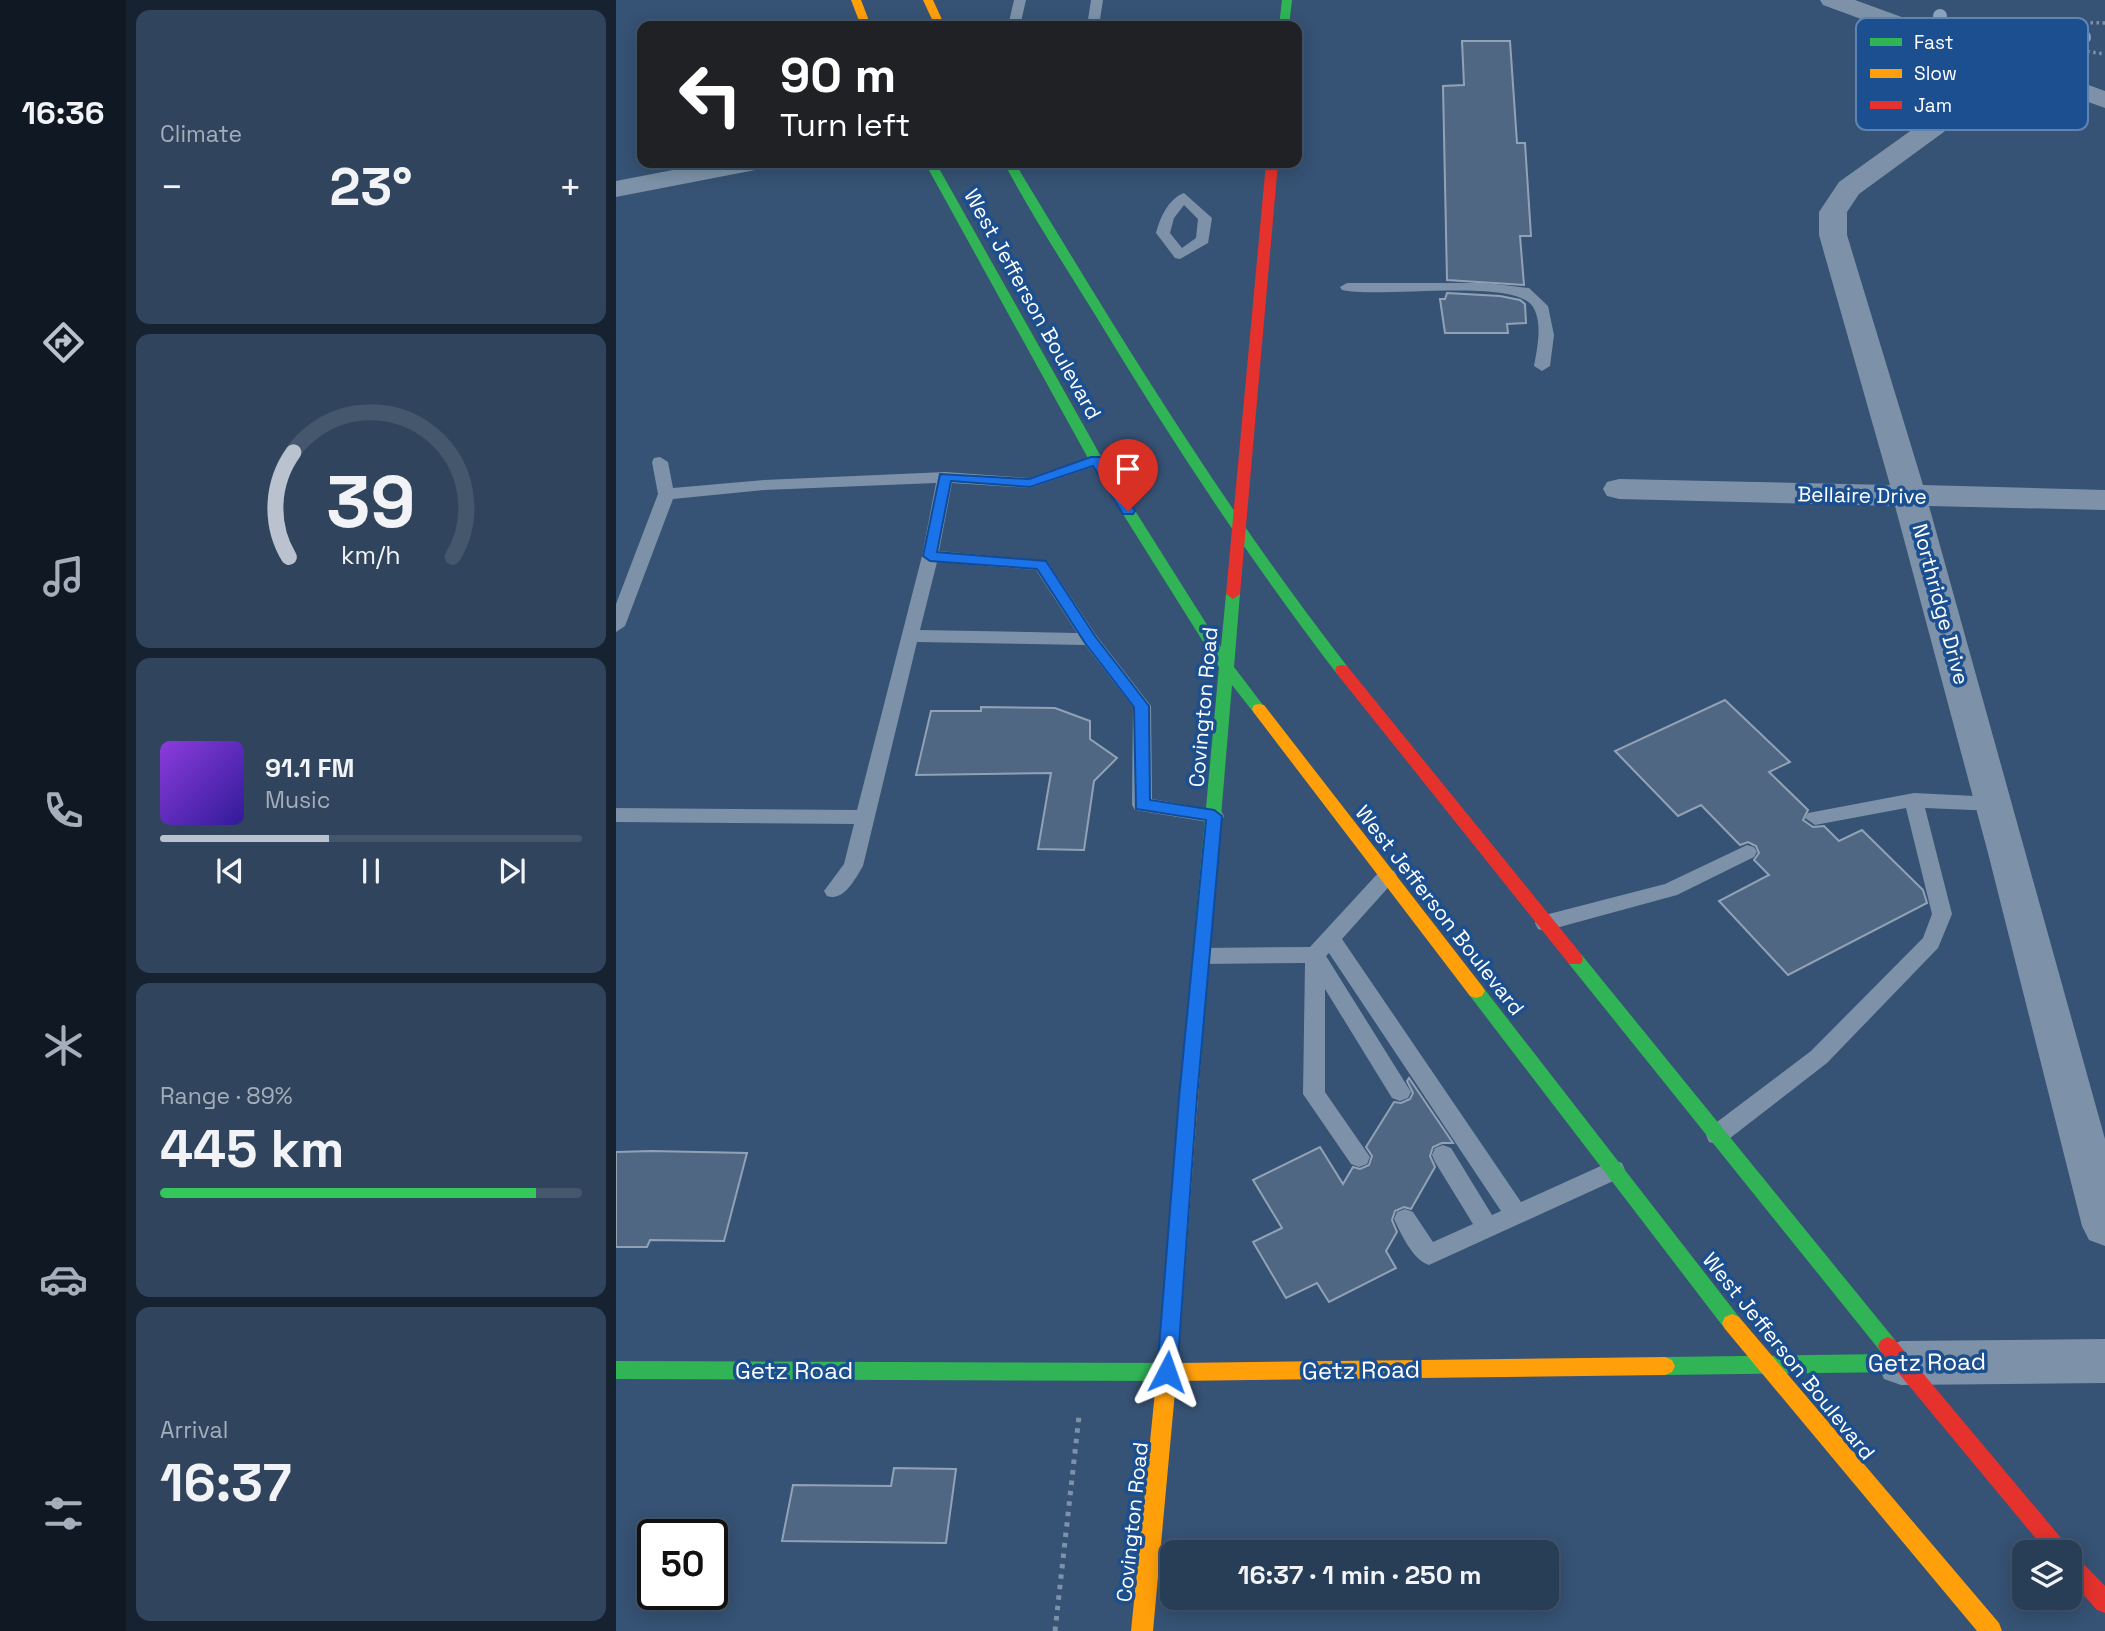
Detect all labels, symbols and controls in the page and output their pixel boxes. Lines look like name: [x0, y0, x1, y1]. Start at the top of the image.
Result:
legend: [1856, 18, 2088, 130]
text: Fast: [1914, 30, 1954, 55]
text: 90 m: [780, 44, 896, 106]
icon: left: [665, 49, 756, 140]
text: Slow: [1914, 61, 1957, 86]
text: 16:36: [21, 93, 105, 133]
text: Jam: [1914, 93, 1952, 118]
text: Turn left: [780, 105, 910, 145]
text: Climate: [160, 119, 242, 149]
text: 23°: [330, 154, 413, 220]
text: −: [160, 163, 184, 211]
text: +: [558, 163, 582, 211]
street label: West Jefferson Boulevard: [958, 184, 1108, 424]
icon: directions: [39, 318, 88, 367]
pin: [1098, 439, 1158, 511]
icon: arrive: [1109, 450, 1147, 488]
text: 39: [326, 456, 416, 549]
street label: Bellaire Drive: [1797, 480, 1927, 510]
street label: Northridge Drive: [1907, 521, 1975, 687]
text: km/h: [341, 539, 401, 571]
icon: music: [39, 552, 88, 601]
street label: Covington Road: [1183, 626, 1223, 788]
text: 91.1 FM: [265, 751, 354, 785]
text: Music: [265, 785, 330, 815]
icon: phone: [39, 786, 88, 835]
street label: West Jefferson Boulevard: [1350, 800, 1530, 1020]
icon: previous: [211, 852, 249, 890]
icon: pause: [352, 852, 390, 890]
icon: next: [493, 852, 531, 890]
icon: climate: [39, 1021, 88, 1070]
text: Range · 89%: [160, 1081, 293, 1111]
text: 445 km: [160, 1116, 344, 1182]
street label: West Jefferson Boulevard: [1697, 1247, 1881, 1465]
icon: car: [39, 1255, 88, 1304]
position arrow: [1130, 1335, 1204, 1409]
street label: Getz Road: [1868, 1345, 1986, 1379]
street label: Getz Road: [1302, 1353, 1420, 1387]
street label: Getz Road: [735, 1355, 853, 1386]
text: Arrival: [160, 1415, 228, 1445]
street label: Covington Road: [1110, 1441, 1154, 1603]
text: 16:37: [160, 1450, 292, 1516]
icon: filters: [39, 1489, 88, 1538]
speed limit sign: 50: [637, 1519, 728, 1610]
map controls: [2012, 1540, 2082, 1610]
button: layers: [2012, 1540, 2082, 1610]
text: 16:37 · 1 min · 250 m: [1238, 1558, 1481, 1592]

